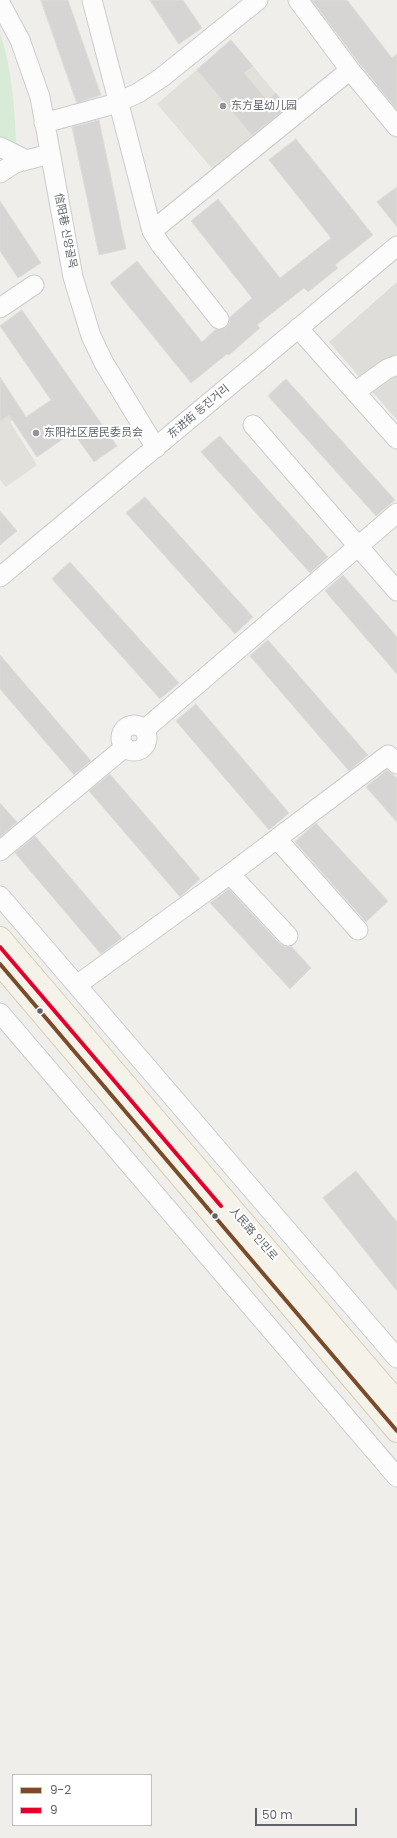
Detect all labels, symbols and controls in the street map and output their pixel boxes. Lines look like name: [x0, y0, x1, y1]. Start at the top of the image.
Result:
place label: 东方星幼儿园: [231, 99, 297, 113]
marker: 东方星幼儿园: [218, 101, 228, 111]
street label: 信阳巷 신양골목: [51, 192, 79, 270]
street label: 东进街 동진거리: [165, 382, 233, 442]
place label: 东阳社区居民委员会: [44, 426, 143, 440]
marker: 东阳社区居民委员会: [31, 428, 41, 438]
unlabelled marker: [35, 1006, 45, 1016]
street label: 人民路 인민로: [226, 1205, 280, 1263]
unlabelled marker: [210, 1211, 220, 1221]
legend: [12, 1774, 152, 1826]
text: 9-2: [50, 1781, 71, 1798]
scale bar: [257, 1800, 359, 1826]
text: 9: [50, 1801, 58, 1818]
text: 50 m: [262, 1806, 293, 1823]

